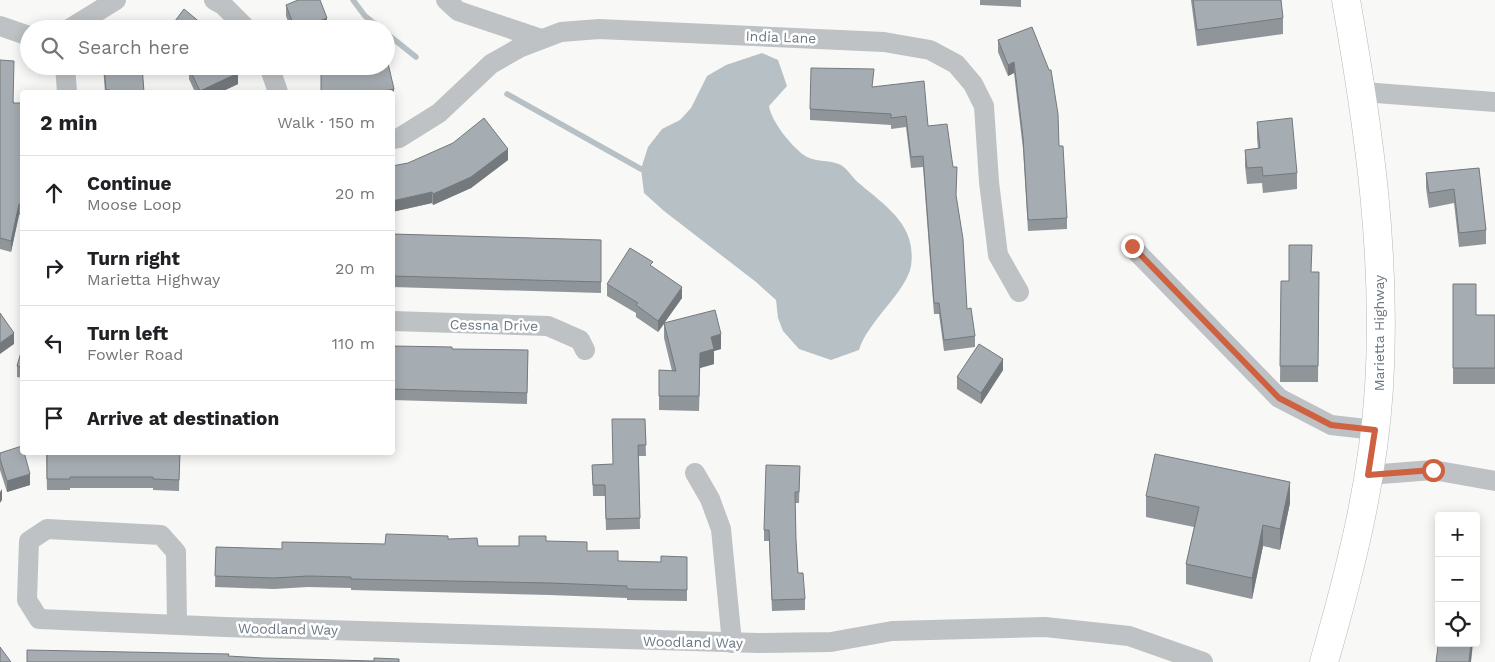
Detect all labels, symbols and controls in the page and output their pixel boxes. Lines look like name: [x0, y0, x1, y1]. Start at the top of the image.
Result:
search box: [20, 20, 395, 75]
street label: India Lane: [745, 28, 817, 46]
icon: search: [38, 34, 66, 62]
text: Search here: [78, 36, 189, 59]
text: 2 min: [40, 110, 97, 135]
text: Walk · 150 m: [277, 113, 375, 132]
text: Continue: [87, 172, 171, 195]
icon: ahead: [40, 179, 68, 207]
text: 20 m: [335, 184, 375, 203]
text: Moose Loop: [87, 195, 181, 214]
route end: [1121, 235, 1144, 258]
text: Turn right: [87, 247, 180, 270]
icon: right: [40, 254, 68, 282]
text: 20 m: [335, 259, 375, 278]
text: Marietta Highway: [87, 270, 220, 289]
street label: Marietta Highway: [1371, 274, 1387, 391]
street label: Cessna Drive: [450, 316, 538, 334]
text: Turn left: [87, 322, 168, 345]
icon: left: [40, 329, 68, 357]
text: 110 m: [332, 334, 375, 353]
text: Fowler Road: [87, 345, 183, 364]
icon: arrive: [40, 404, 68, 432]
text: Arrive at destination: [87, 407, 279, 430]
route start: [1422, 459, 1445, 482]
map controls: [1435, 512, 1480, 647]
button: +: [1435, 512, 1480, 557]
button: −: [1435, 557, 1480, 602]
button: locate: [1435, 602, 1480, 647]
street label: Woodland Way: [238, 620, 339, 638]
street label: Woodland Way: [643, 633, 744, 651]

